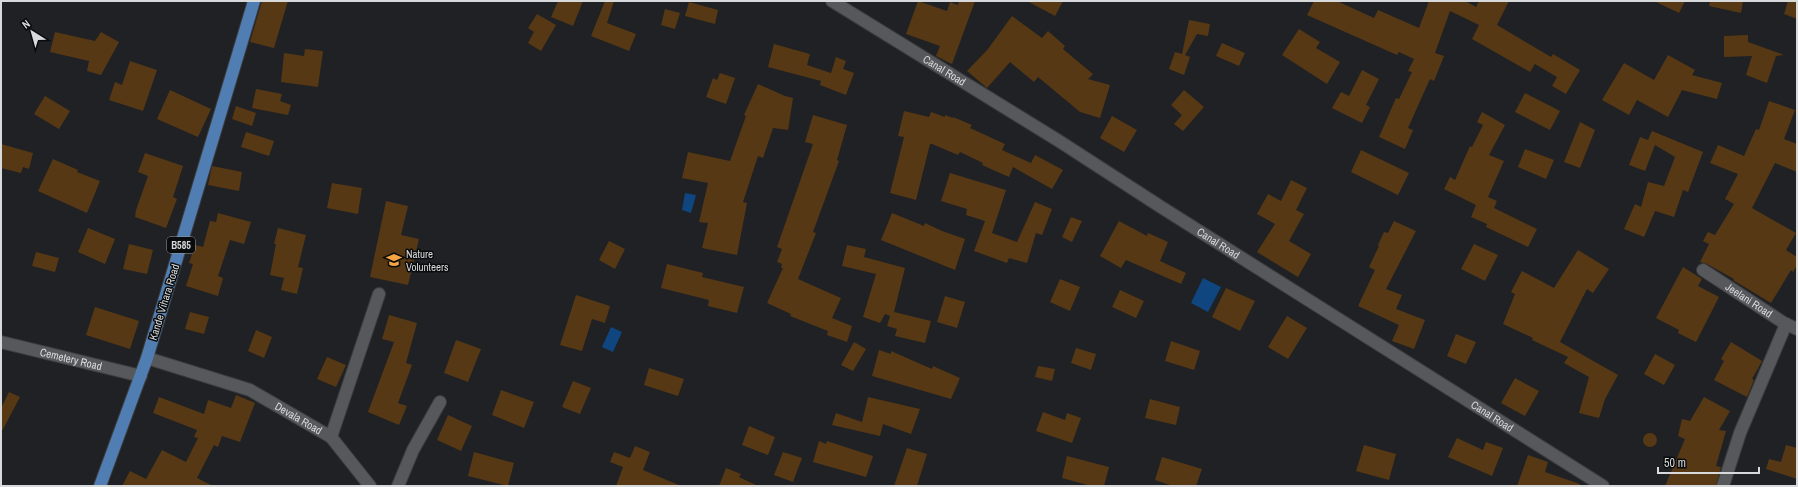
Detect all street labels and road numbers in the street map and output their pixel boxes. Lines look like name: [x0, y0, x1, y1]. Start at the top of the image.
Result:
street label: Canal Road: [920, 52, 968, 89]
street label: Canal Road: [1194, 225, 1242, 262]
road number: B585: [167, 237, 195, 253]
street label: Kande Vihara Road: [146, 262, 182, 342]
street label: Jeelani Road: [1723, 280, 1775, 321]
street label: Cemetery Road: [39, 345, 103, 373]
street label: Canal Road: [1468, 397, 1516, 435]
street label: Devala Road: [272, 399, 325, 437]

